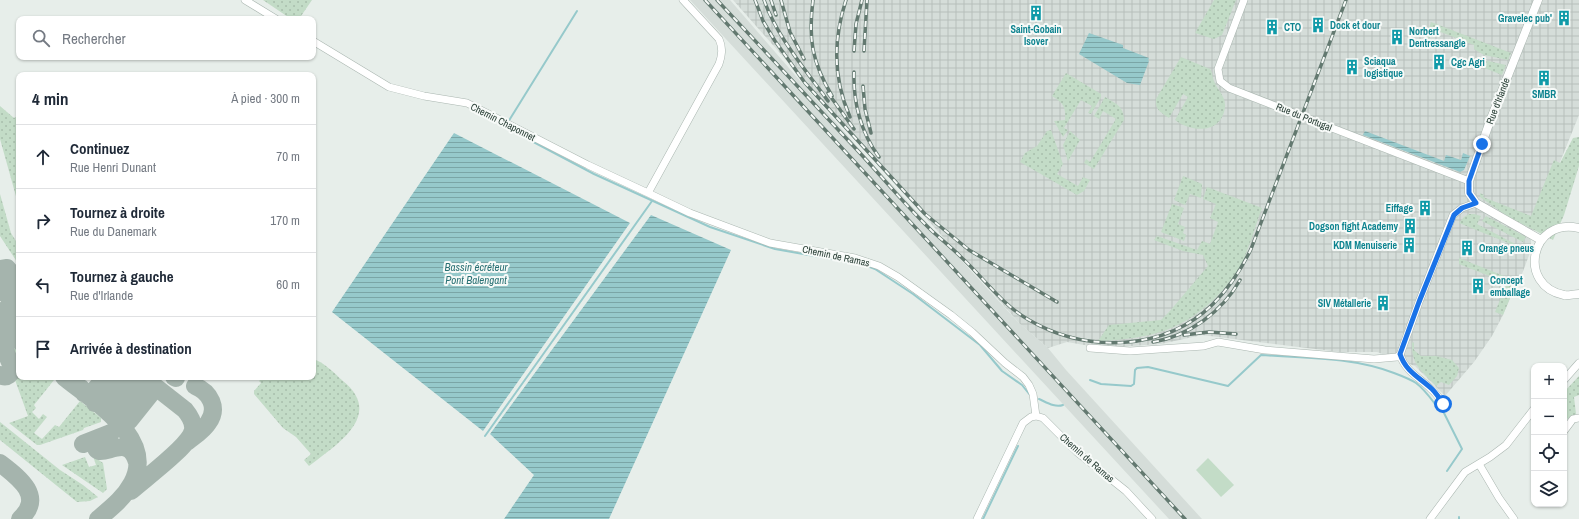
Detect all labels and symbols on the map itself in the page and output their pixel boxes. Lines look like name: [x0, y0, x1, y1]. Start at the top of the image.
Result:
building icon: Saint-Gobain Isover: [1027, 4, 1045, 22]
building icon: Gravelec pub': [1555, 9, 1573, 27]
place label: Gravelec pub': [1498, 12, 1552, 25]
building icon: Dock et dour: [1309, 16, 1327, 34]
building icon: CTO: [1263, 18, 1281, 36]
place label: Dock et dour: [1330, 19, 1381, 32]
place label: CTO: [1284, 21, 1302, 34]
place label: Saint-Gobain Isover: [1010, 23, 1062, 48]
place label: Norbert Dentressangle: [1409, 25, 1466, 50]
building icon: Norbert Dentressangle: [1388, 28, 1406, 46]
building icon: Cgc Agri: [1430, 53, 1448, 71]
place label: Sciaqua logistique: [1364, 55, 1403, 80]
place label: Cgc Agri: [1451, 56, 1485, 69]
building icon: Sciaqua logistique: [1343, 58, 1361, 76]
building icon: SMBR: [1535, 69, 1553, 87]
street label: Rue d'Irlande: [1483, 76, 1513, 126]
place label: SMBR: [1532, 88, 1556, 101]
street label: Chemin Chaponnet: [468, 100, 538, 144]
street label: Rue du Portugal: [1274, 100, 1334, 134]
route end: [1473, 135, 1491, 153]
building icon: Eiffage: [1416, 199, 1434, 217]
place label: Eiffage: [1386, 202, 1413, 215]
building icon: Dogson fight Academy: [1401, 217, 1419, 235]
place label: Dogson fight Academy: [1309, 220, 1398, 233]
building icon: KDM Menuiserie: [1400, 236, 1418, 254]
place label: KDM Menuiserie: [1333, 239, 1397, 252]
building icon: Orange pneus: [1458, 239, 1476, 257]
place label: Orange pneus: [1479, 242, 1535, 255]
street label: Chemin de Ramas: [801, 243, 871, 269]
water label: Bassin écréteur Pont Balengant: [444, 260, 509, 287]
place label: Concept emballage: [1490, 274, 1531, 299]
building icon: Concept emballage: [1469, 277, 1487, 295]
building icon: SIV Métallerie: [1374, 294, 1392, 312]
place label: SIV Métallerie: [1318, 297, 1371, 310]
route start: [1434, 395, 1452, 413]
street label: Chemin de Ramas: [1057, 431, 1117, 485]

